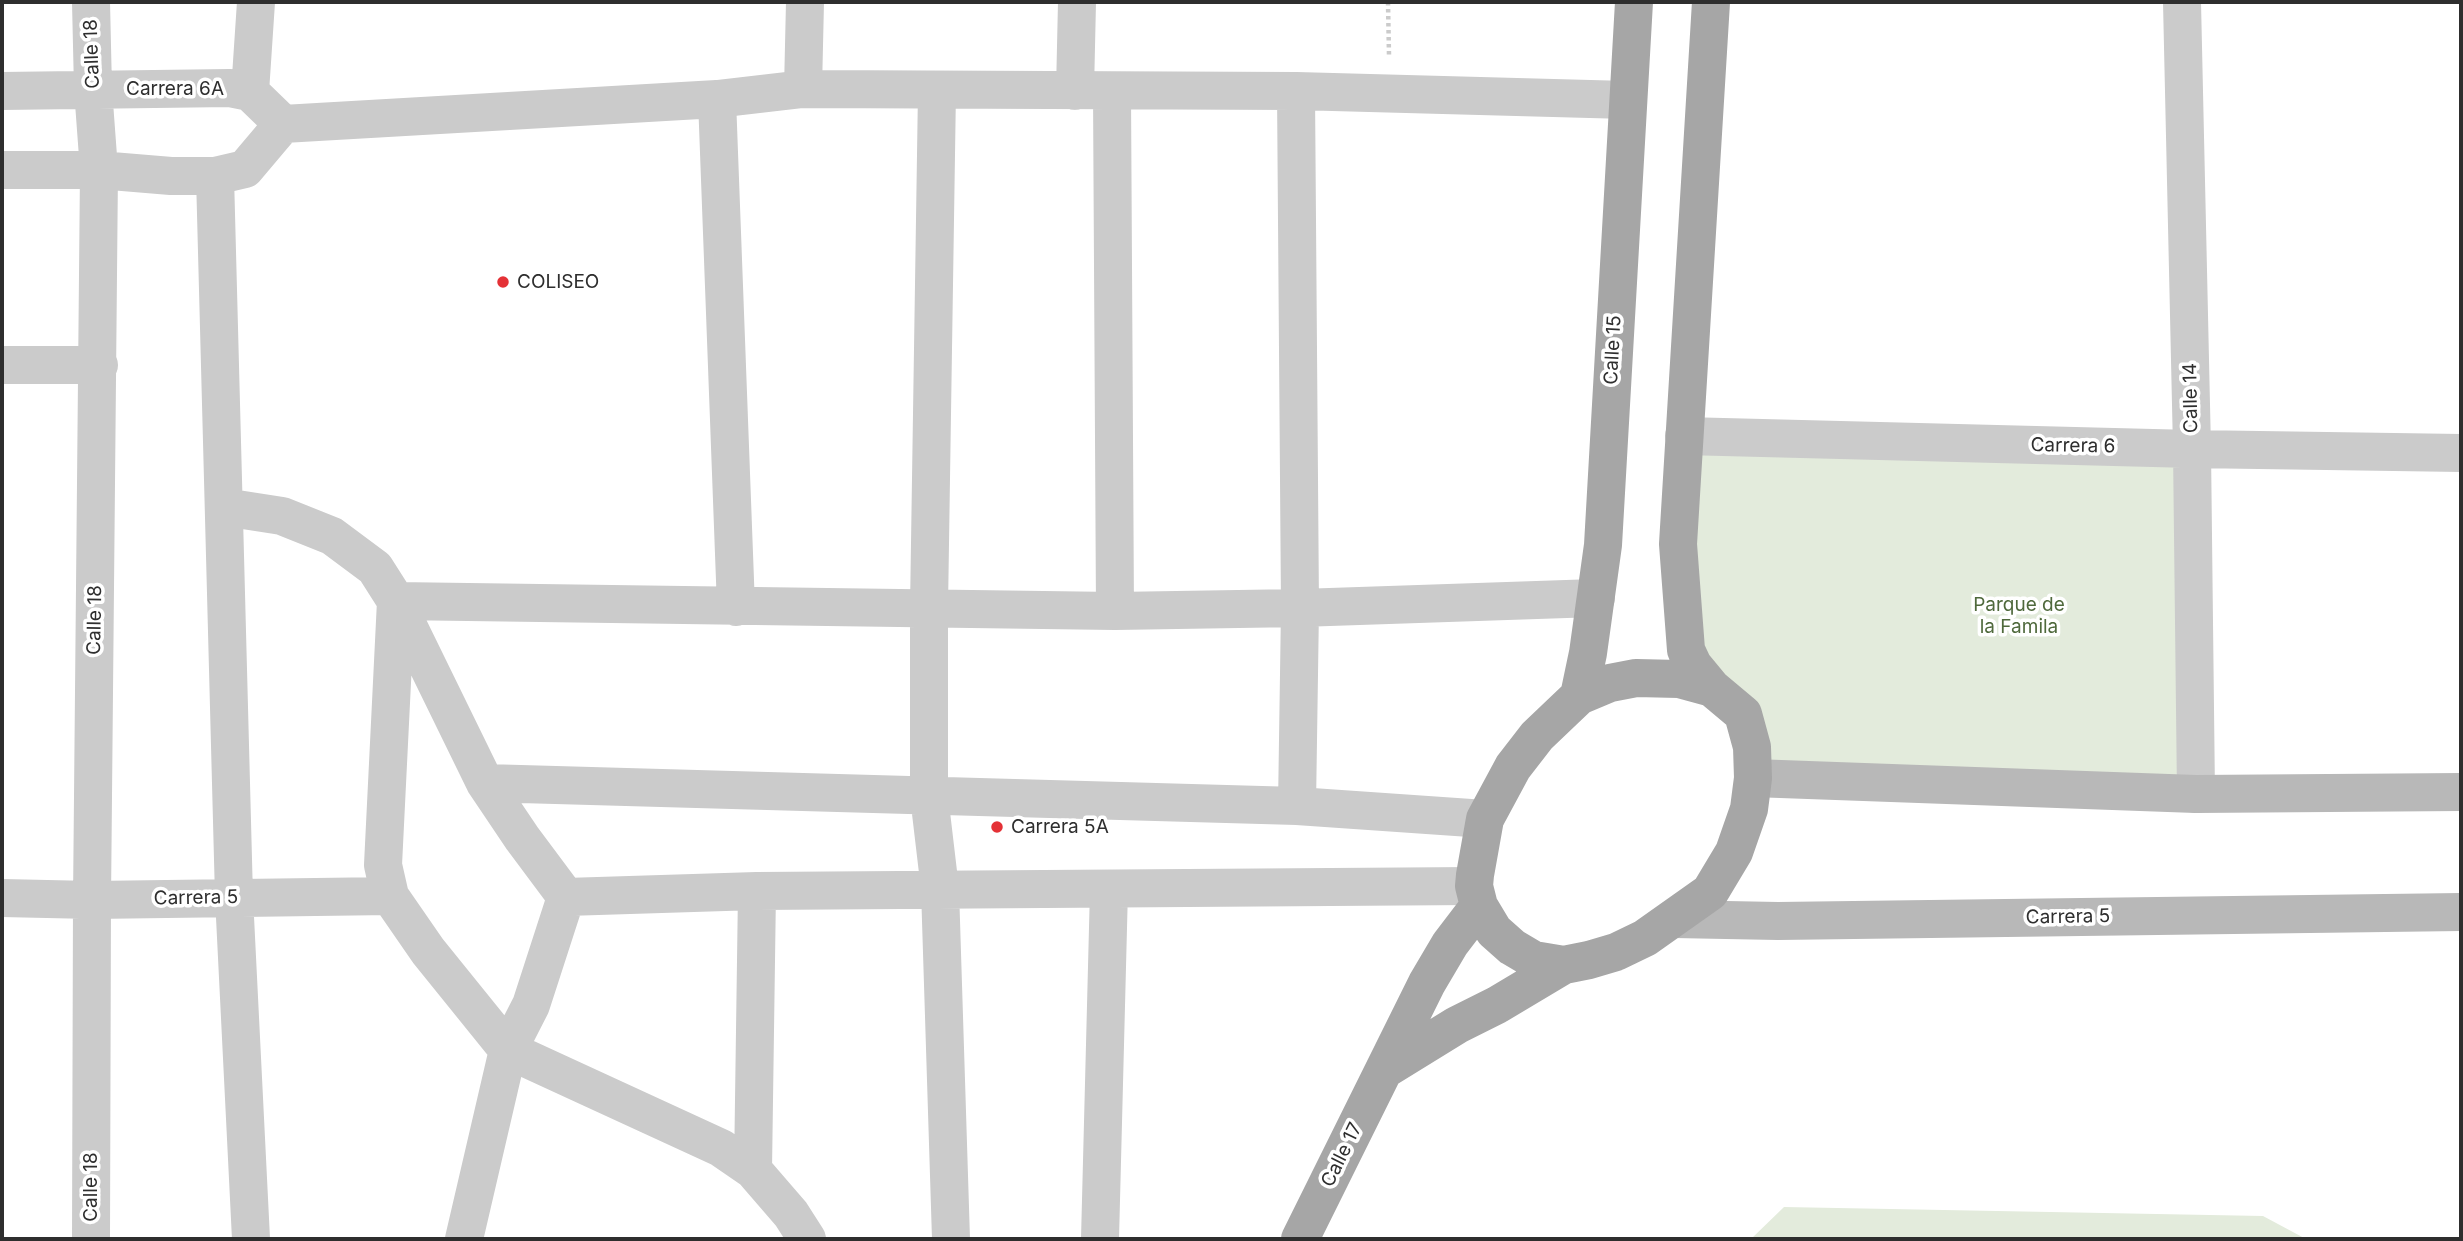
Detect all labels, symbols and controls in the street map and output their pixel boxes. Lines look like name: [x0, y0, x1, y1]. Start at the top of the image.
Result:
street label: Calle 18: [79, 19, 105, 89]
street label: Carrera 6A: [126, 78, 224, 100]
place label: COLISEO: [517, 271, 599, 293]
marker: COLISEO: [495, 274, 511, 290]
street label: Calle 15: [1600, 315, 1626, 385]
street label: Calle 14: [2179, 363, 2203, 433]
street label: Carrera 6: [2030, 434, 2116, 458]
street label: Calle 18: [83, 585, 107, 655]
park label: Parque de la Famila: [1973, 594, 2065, 638]
place label: Carrera 5A: [1011, 816, 1109, 838]
marker: Carrera 5A: [989, 819, 1005, 835]
street label: Carrera 5: [153, 886, 239, 910]
street label: Carrera 5: [2025, 905, 2111, 929]
street label: Calle 17: [1317, 1119, 1367, 1191]
street label: Calle 18: [80, 1152, 102, 1222]

